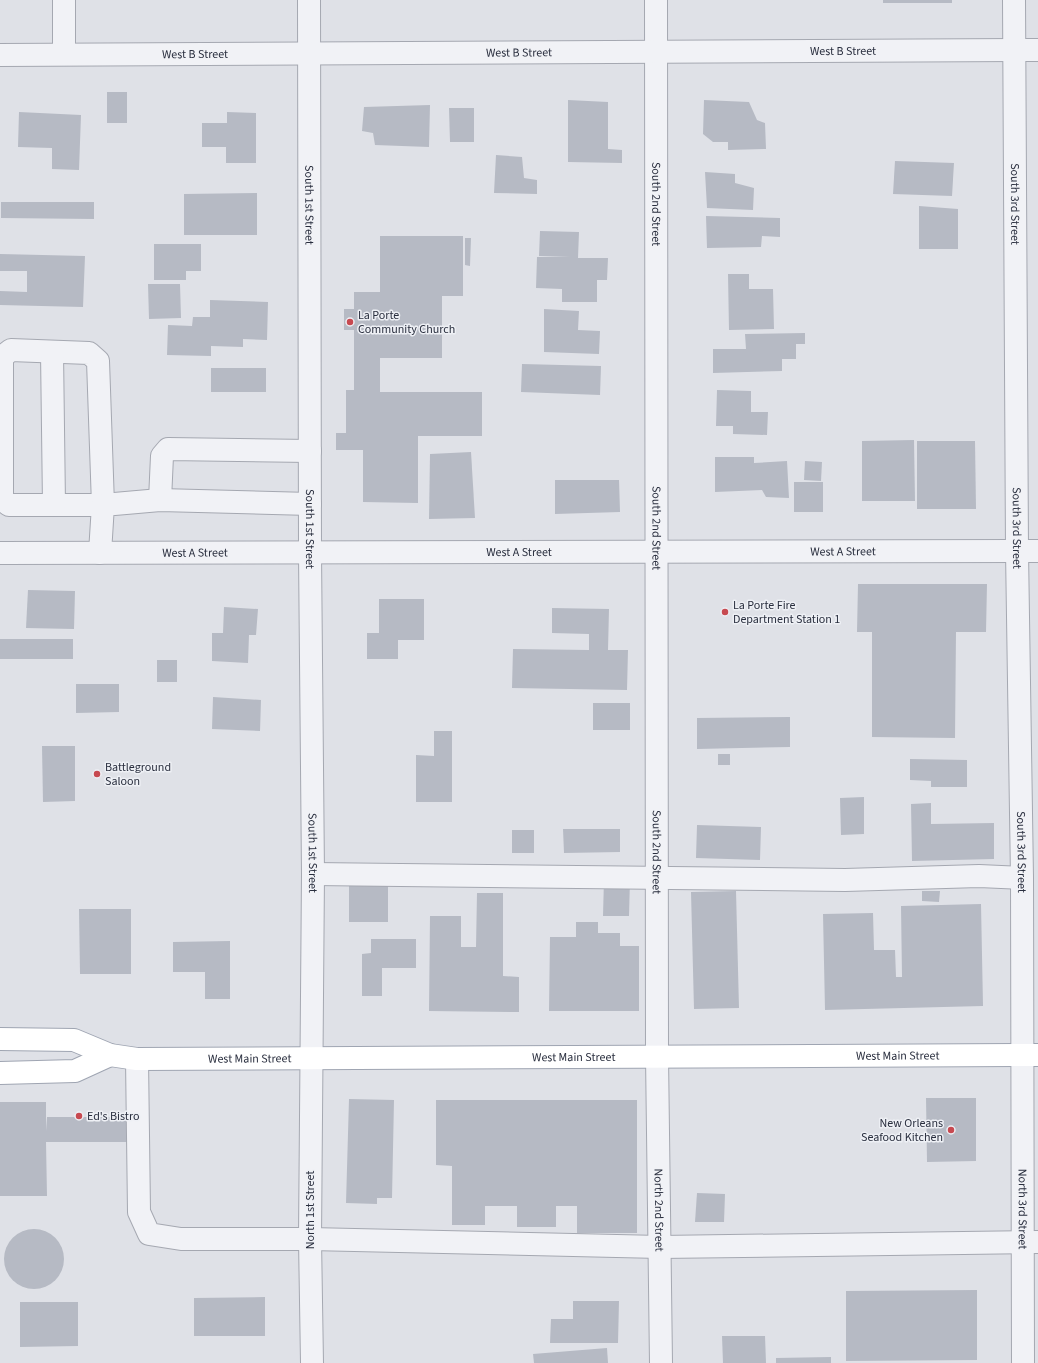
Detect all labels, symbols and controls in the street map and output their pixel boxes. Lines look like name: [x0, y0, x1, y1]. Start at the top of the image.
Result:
street label: West B Street: [810, 43, 876, 60]
street label: West B Street: [486, 44, 552, 62]
street label: West B Street: [162, 46, 228, 63]
street label: South 2nd Street: [647, 162, 664, 246]
street label: South 3rd Street: [1006, 163, 1023, 245]
street label: South 1st Street: [300, 165, 317, 245]
place label: La Porte Community Church: [358, 307, 455, 338]
marker: La Porte Community Church: [345, 317, 355, 327]
street label: South 2nd Street: [647, 486, 665, 570]
street label: South 3rd Street: [1008, 487, 1025, 569]
street label: South 1st Street: [301, 489, 318, 569]
street label: West A Street: [810, 543, 876, 560]
street label: West A Street: [486, 544, 552, 561]
street label: West A Street: [162, 545, 228, 562]
place label: La Porte Fire Department Station 1: [733, 597, 840, 628]
marker: La Porte Fire Department Station 1: [720, 607, 730, 617]
place label: Battleground Saloon: [105, 759, 171, 790]
marker: Battleground Saloon: [92, 769, 102, 779]
street label: South 2nd Street: [648, 810, 665, 894]
street label: South 3rd Street: [1012, 811, 1030, 893]
street label: South 1st Street: [303, 813, 321, 893]
street label: West Main Street: [856, 1047, 939, 1065]
street label: West Main Street: [532, 1049, 615, 1066]
street label: West Main Street: [208, 1050, 291, 1068]
place label: Ed's Bistro: [87, 1108, 139, 1125]
marker: Ed's Bistro: [74, 1111, 84, 1121]
place label: New Orleans Seafood Kitchen: [861, 1115, 943, 1146]
marker: New Orleans Seafood Kitchen: [946, 1125, 956, 1135]
street label: North 2nd Street: [649, 1168, 668, 1252]
street label: North 3rd Street: [1014, 1169, 1031, 1249]
street label: North 1st Street: [302, 1171, 319, 1249]

